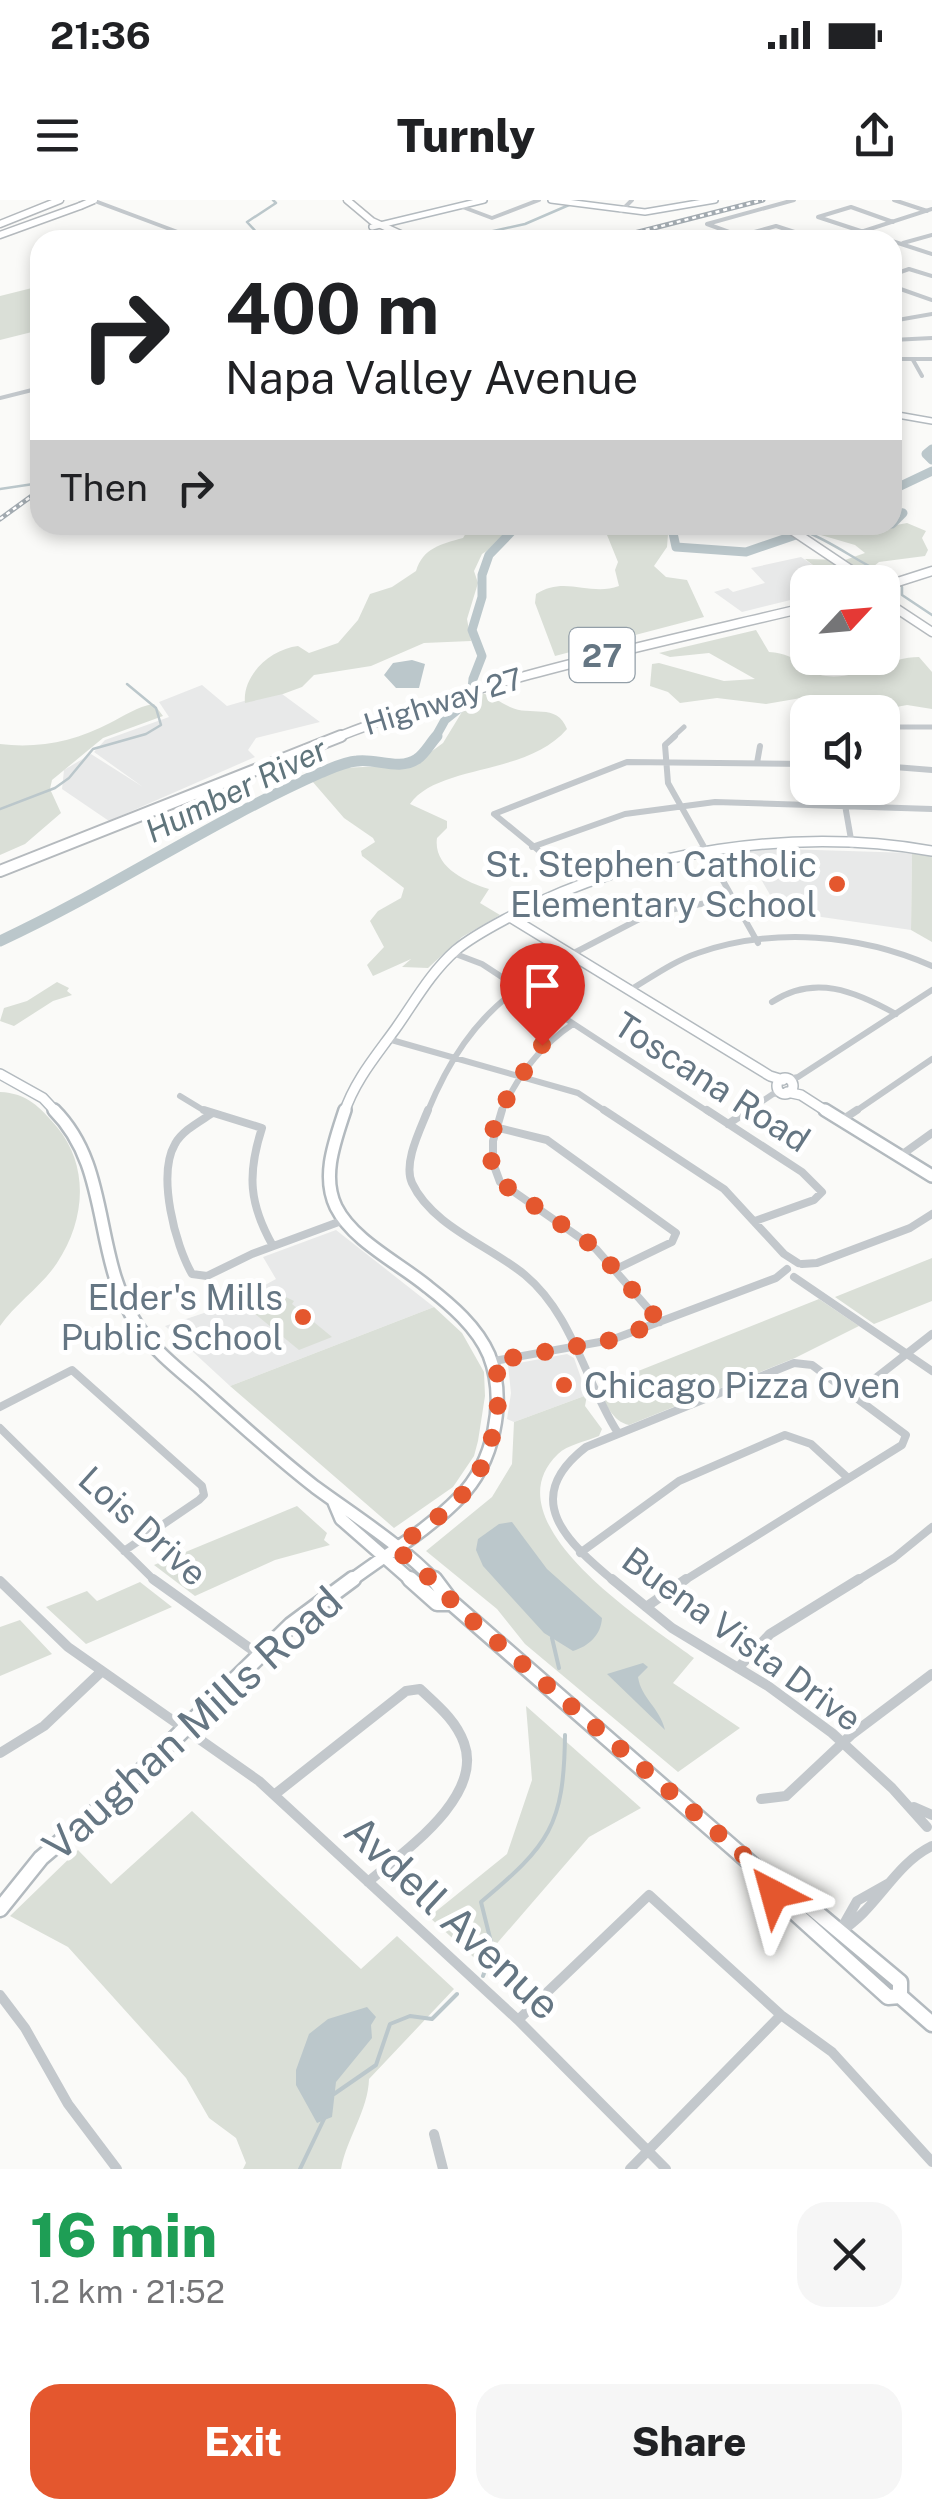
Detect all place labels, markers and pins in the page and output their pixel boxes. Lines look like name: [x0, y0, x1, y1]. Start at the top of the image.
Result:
place label: St. Stephen Catholic Elementary School: [485, 844, 817, 925]
marker: St. Stephen Catholic Elementary School: [826, 873, 848, 895]
pin: [500, 943, 585, 1046]
place label: Elder's Mills Public School: [60, 1277, 283, 1358]
marker: Elder's Mills Public School: [292, 1306, 314, 1328]
place label: Chicago Pizza Oven: [584, 1365, 900, 1406]
marker: Chicago Pizza Oven: [553, 1374, 575, 1396]

